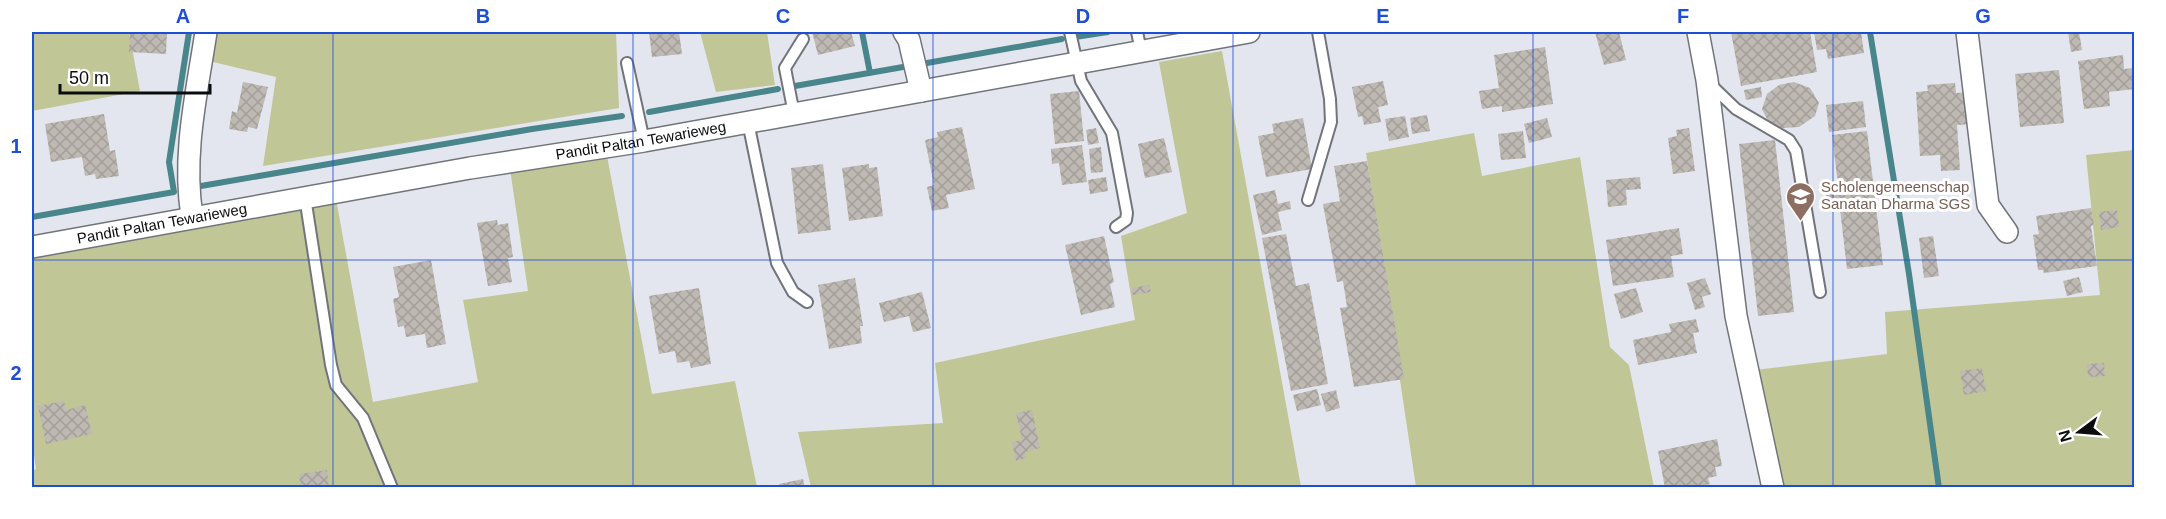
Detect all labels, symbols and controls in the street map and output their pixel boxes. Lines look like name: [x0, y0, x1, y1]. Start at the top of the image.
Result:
text: A: [176, 5, 190, 27]
text: B: [476, 5, 490, 27]
text: C: [776, 5, 790, 27]
text: D: [1076, 5, 1090, 27]
text: E: [1376, 5, 1390, 27]
text: F: [1677, 5, 1689, 27]
text: G: [1975, 5, 1991, 27]
scale bar: [60, 57, 210, 95]
text: 50 m: [69, 68, 109, 88]
street label: Pandit Paltan Tewarieweg: [554, 117, 727, 163]
text: 1: [10, 135, 22, 157]
place label: Scholengemeenschap Sanatan Dharma SGS: [1821, 178, 1970, 212]
school or university icon: Scholengemeenschap Sanatan Dharma SGS: [1784, 180, 1816, 222]
street label: Pandit Paltan Tewarieweg: [75, 199, 248, 247]
text: 2: [10, 362, 22, 384]
north arrow: [2049, 402, 2109, 462]
text: N: [2055, 428, 2075, 444]

